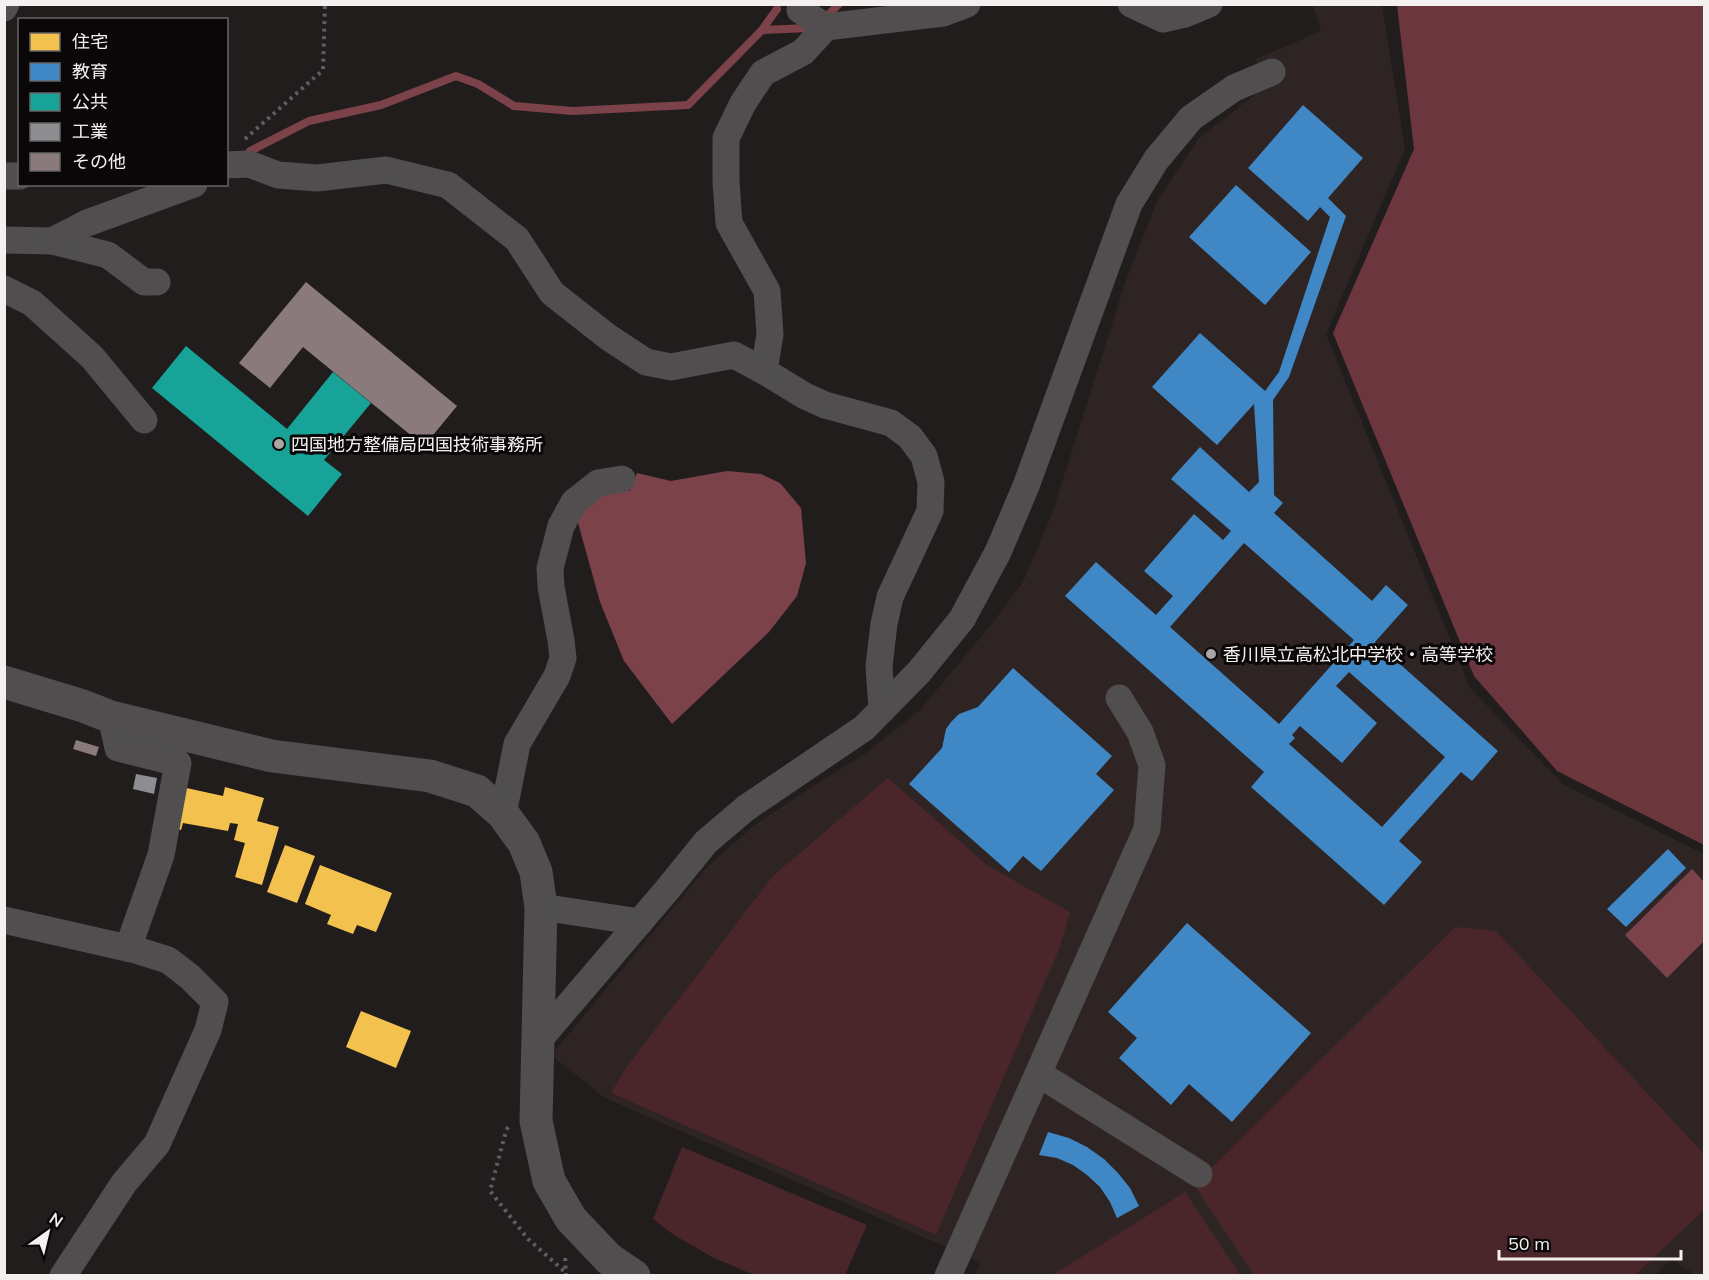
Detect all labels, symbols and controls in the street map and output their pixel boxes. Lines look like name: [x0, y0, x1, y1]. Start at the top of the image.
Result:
legend: [18, 18, 228, 186]
text: 住宅: [72, 30, 108, 53]
text: 教育: [72, 60, 108, 83]
text: 公共: [72, 90, 108, 113]
text: 工業: [72, 120, 108, 143]
text: その他: [72, 150, 126, 173]
place label: 四国地方整備局四国技術事務所: [291, 433, 543, 456]
marker: 四国地方整備局四国技術事務所: [272, 437, 286, 451]
place label: 香川県立高松北中学校・高等学校: [1223, 643, 1493, 666]
marker: 香川県立高松北中学校・高等学校: [1204, 647, 1218, 661]
north arrow: [18, 1202, 78, 1262]
text: N: [46, 1208, 67, 1231]
scale bar: [1499, 1223, 1680, 1261]
text: 50 m: [1508, 1232, 1550, 1255]

